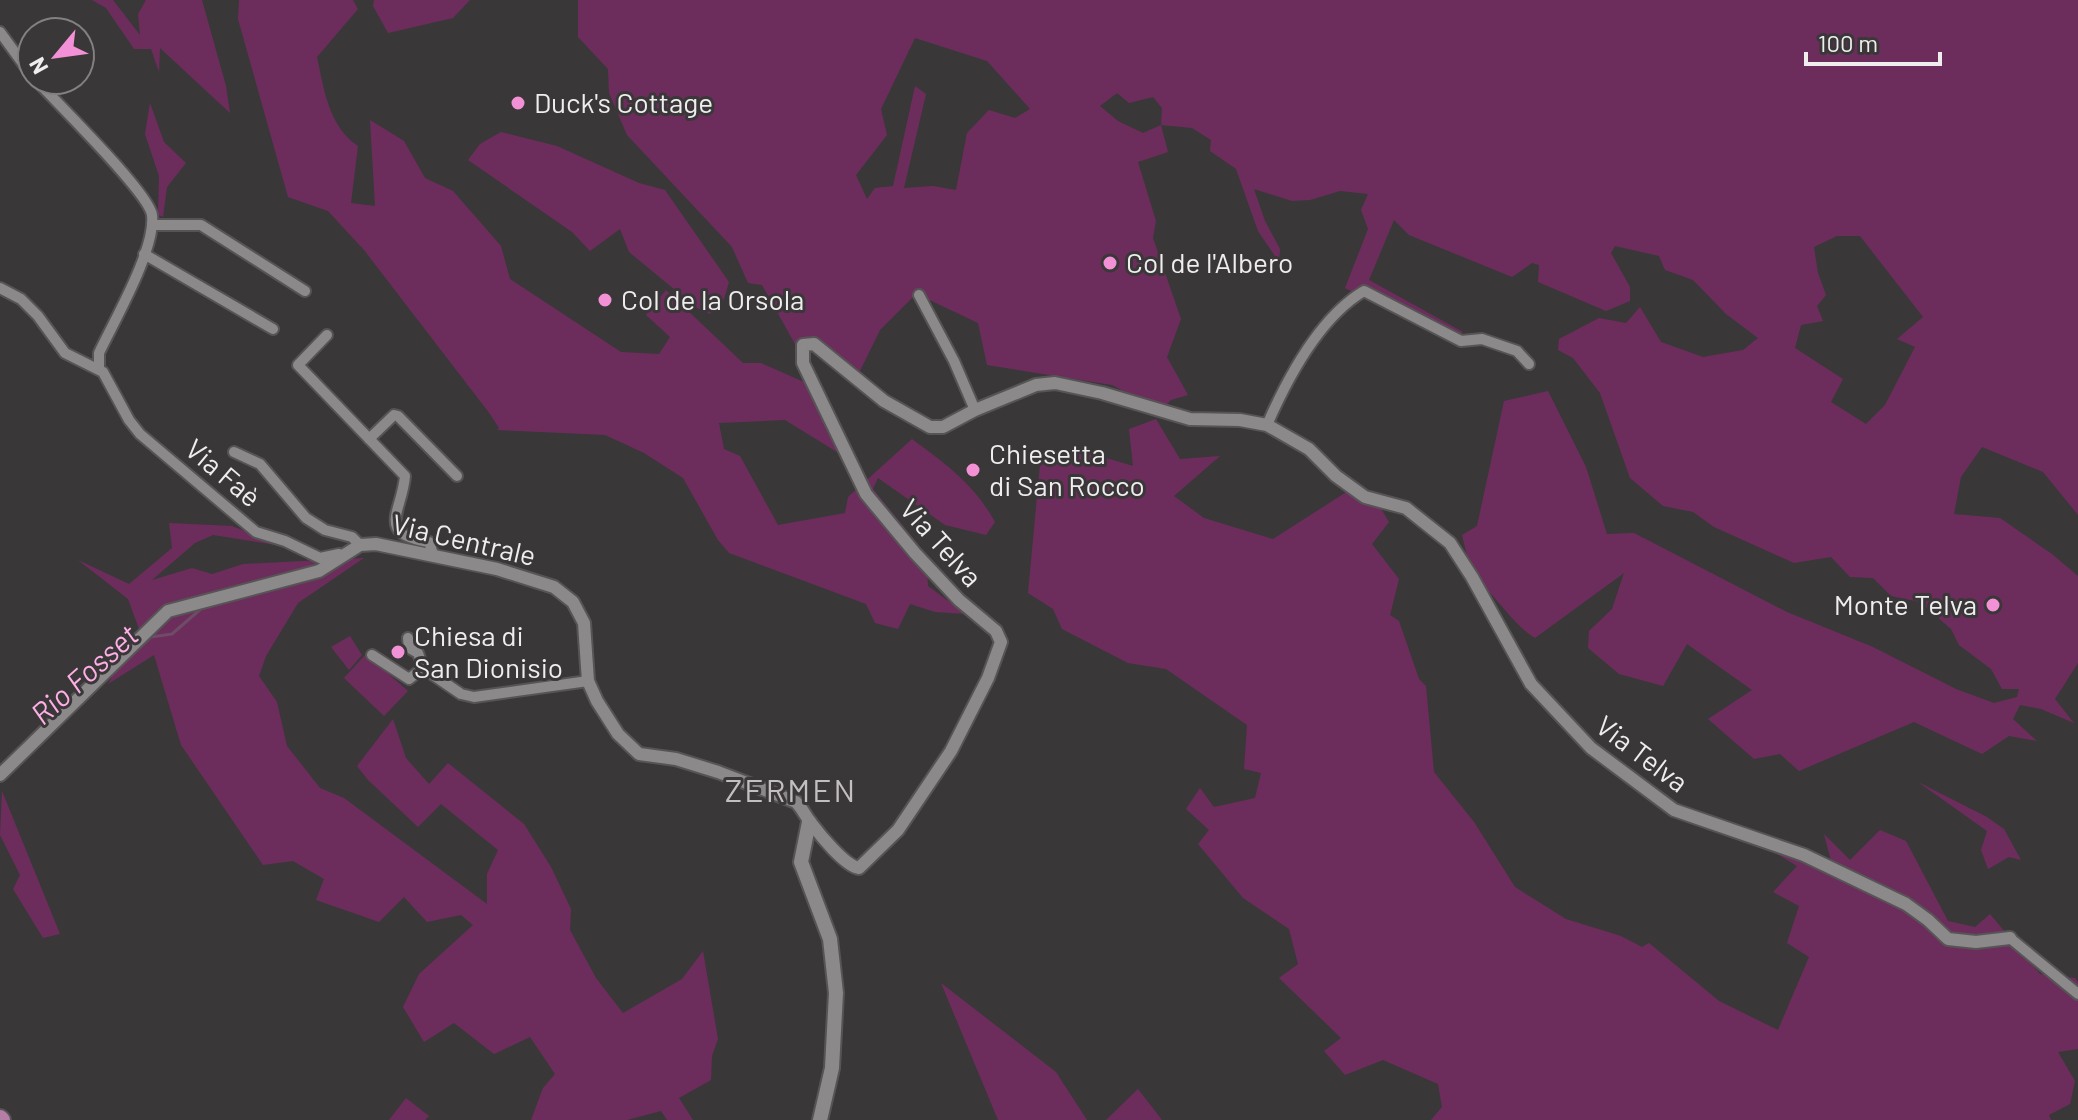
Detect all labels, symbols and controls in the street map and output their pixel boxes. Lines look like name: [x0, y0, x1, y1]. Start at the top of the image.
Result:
north arrow: [16, 16, 96, 96]
scale bar: [1806, 16, 1940, 66]
text: 100 m: [1818, 28, 1878, 57]
text: N: [23, 53, 53, 79]
place label: Duck's Cottage: [534, 85, 713, 119]
marker: Duck's Cottage: [509, 94, 527, 112]
place label: Col de l'Albero: [1126, 245, 1293, 279]
marker: Col de l'Albero: [1101, 254, 1119, 272]
place label: Col de la Orsola: [621, 282, 804, 316]
marker: Col de la Orsola: [596, 291, 614, 309]
street label: Via Faè: [179, 431, 268, 513]
place label: Chiesetta di San Rocco: [989, 436, 1145, 502]
marker: Chiesetta di San Rocco: [964, 461, 982, 479]
street label: Via Telva: [894, 491, 990, 593]
street label: Via Centrale: [389, 506, 539, 572]
place label: Monte Telva: [1834, 587, 1977, 621]
marker: Monte Telva: [1984, 596, 2002, 614]
water label: Rio Fosset: [23, 616, 145, 731]
place label: Chiesa di San Dionisio: [414, 618, 563, 684]
marker: Chiesa di San Dionisio: [389, 643, 407, 661]
street label: Via Telva: [1590, 708, 1695, 799]
district label: ZERMEN: [725, 770, 857, 808]

